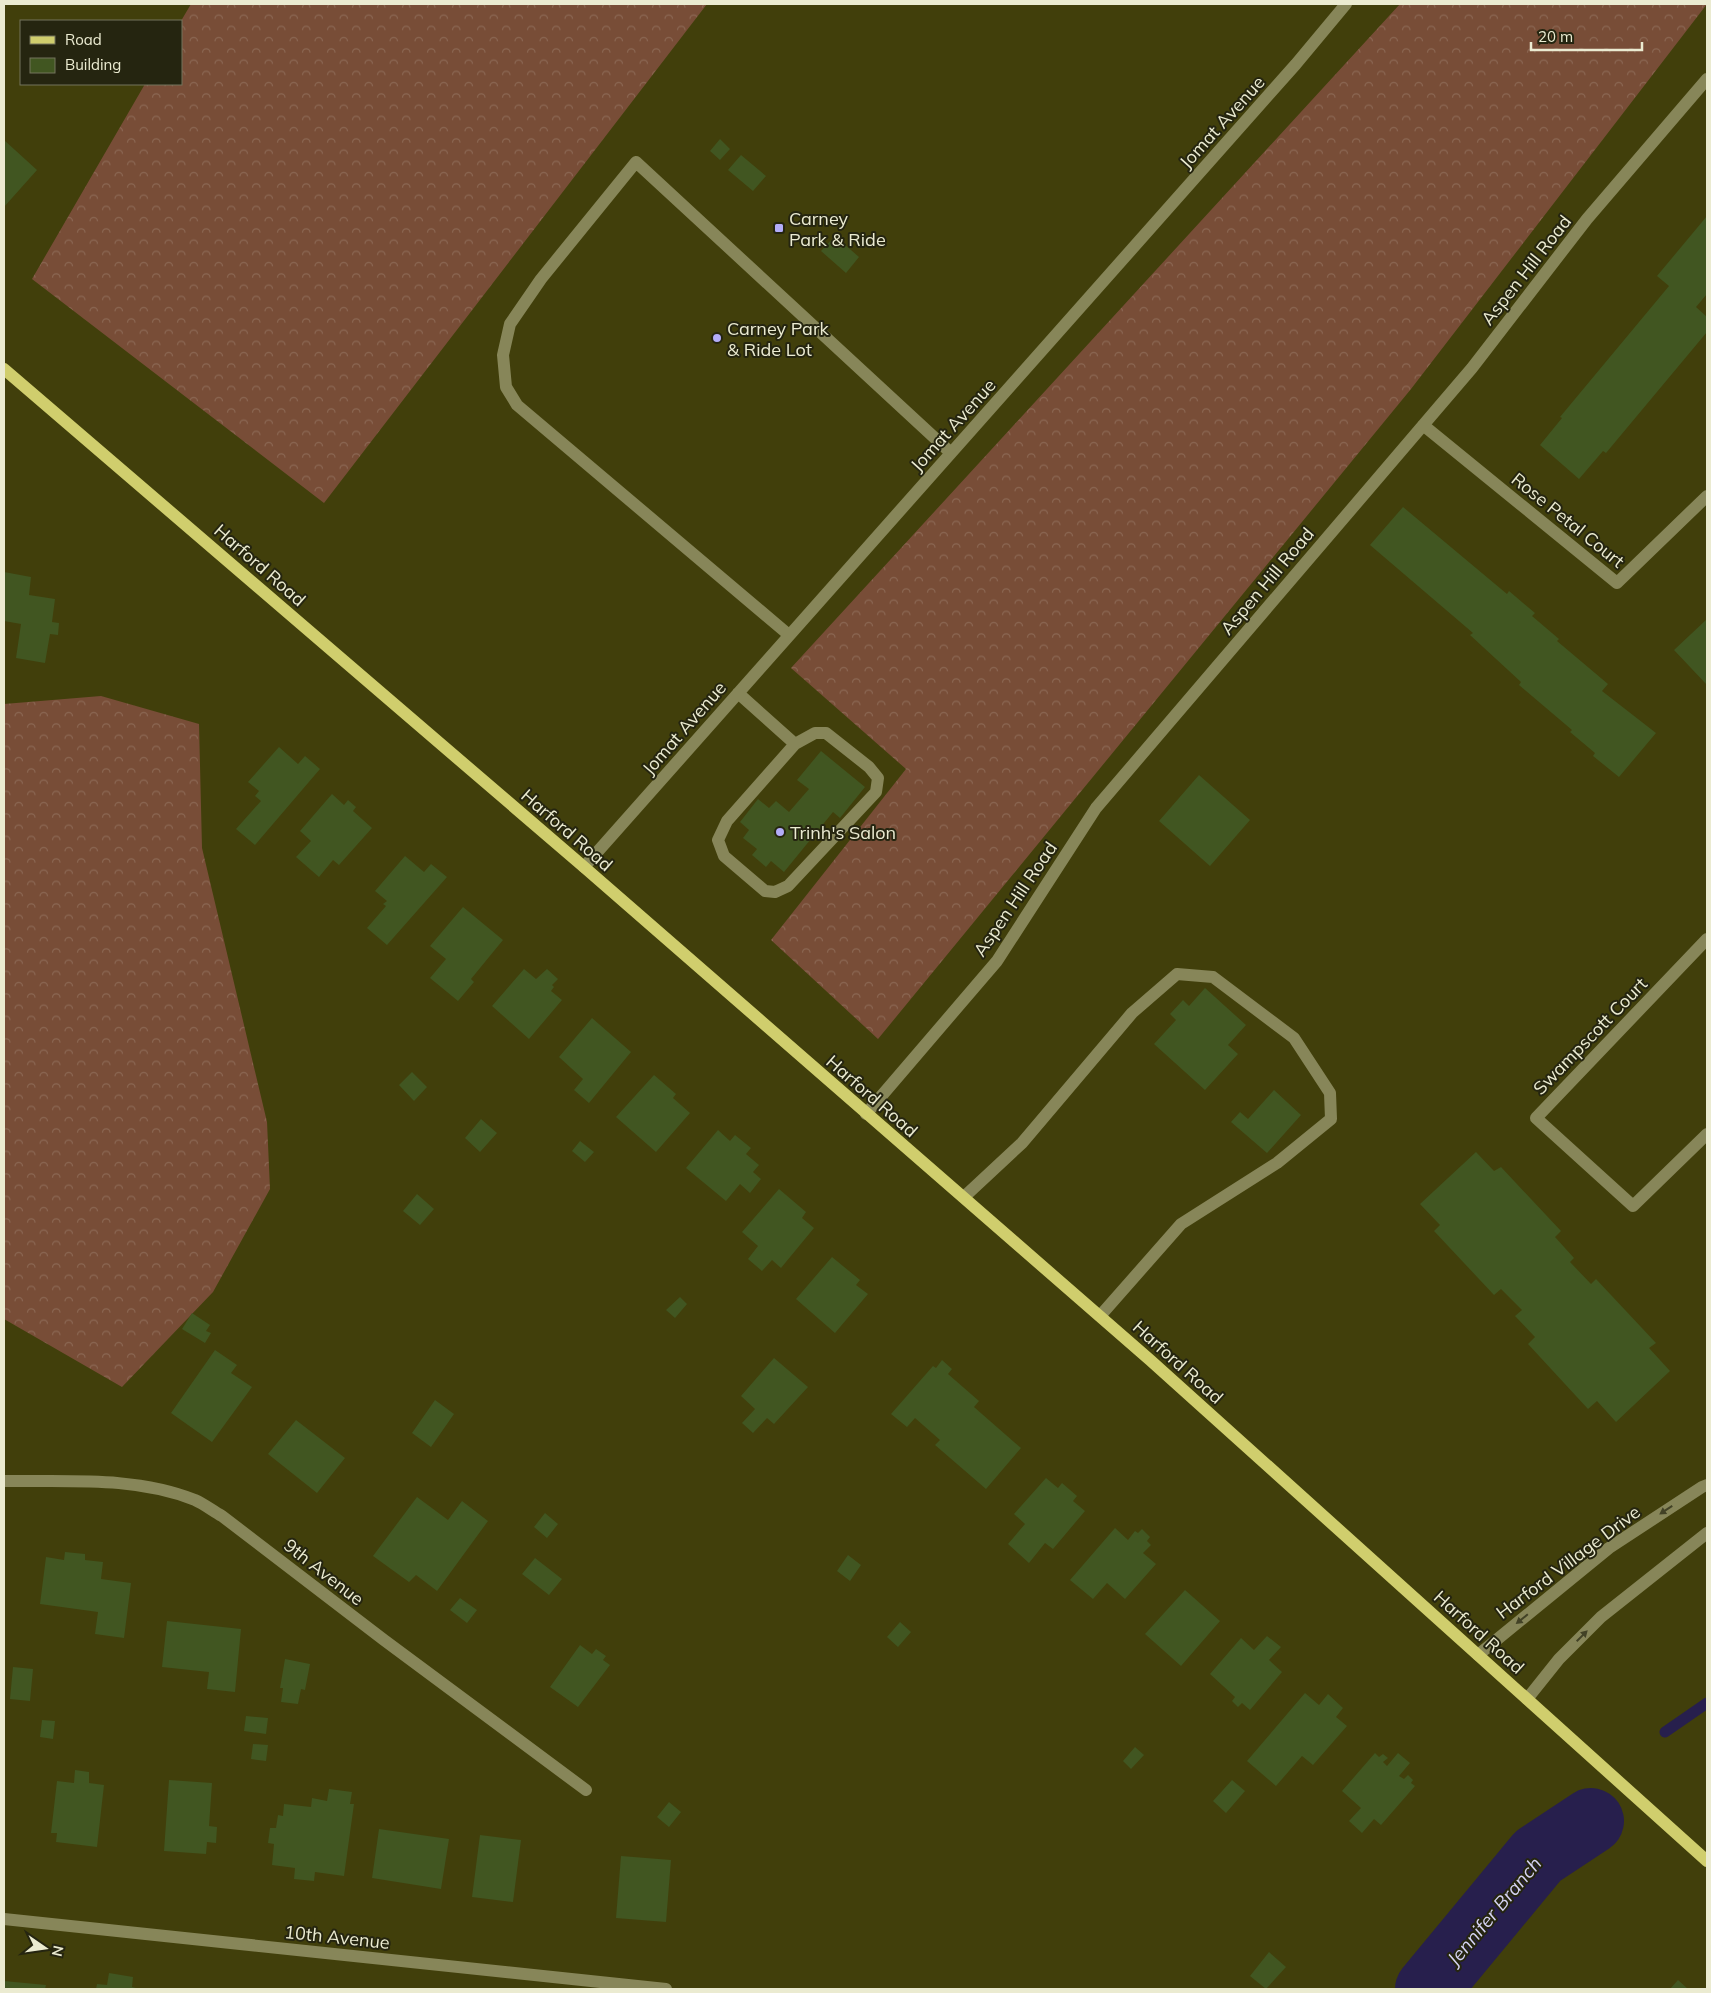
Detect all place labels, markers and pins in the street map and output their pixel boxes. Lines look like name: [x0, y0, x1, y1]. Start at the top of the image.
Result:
place label: Carney Park & Ride: [789, 207, 886, 251]
marker: Carney Park & Ride: [773, 222, 785, 234]
place label: Carney Park & Ride Lot: [727, 317, 829, 361]
marker: Carney Park & Ride Lot: [711, 332, 723, 344]
place label: Trinh's Salon: [790, 821, 896, 844]
marker: Trinh's Salon: [774, 826, 786, 838]

